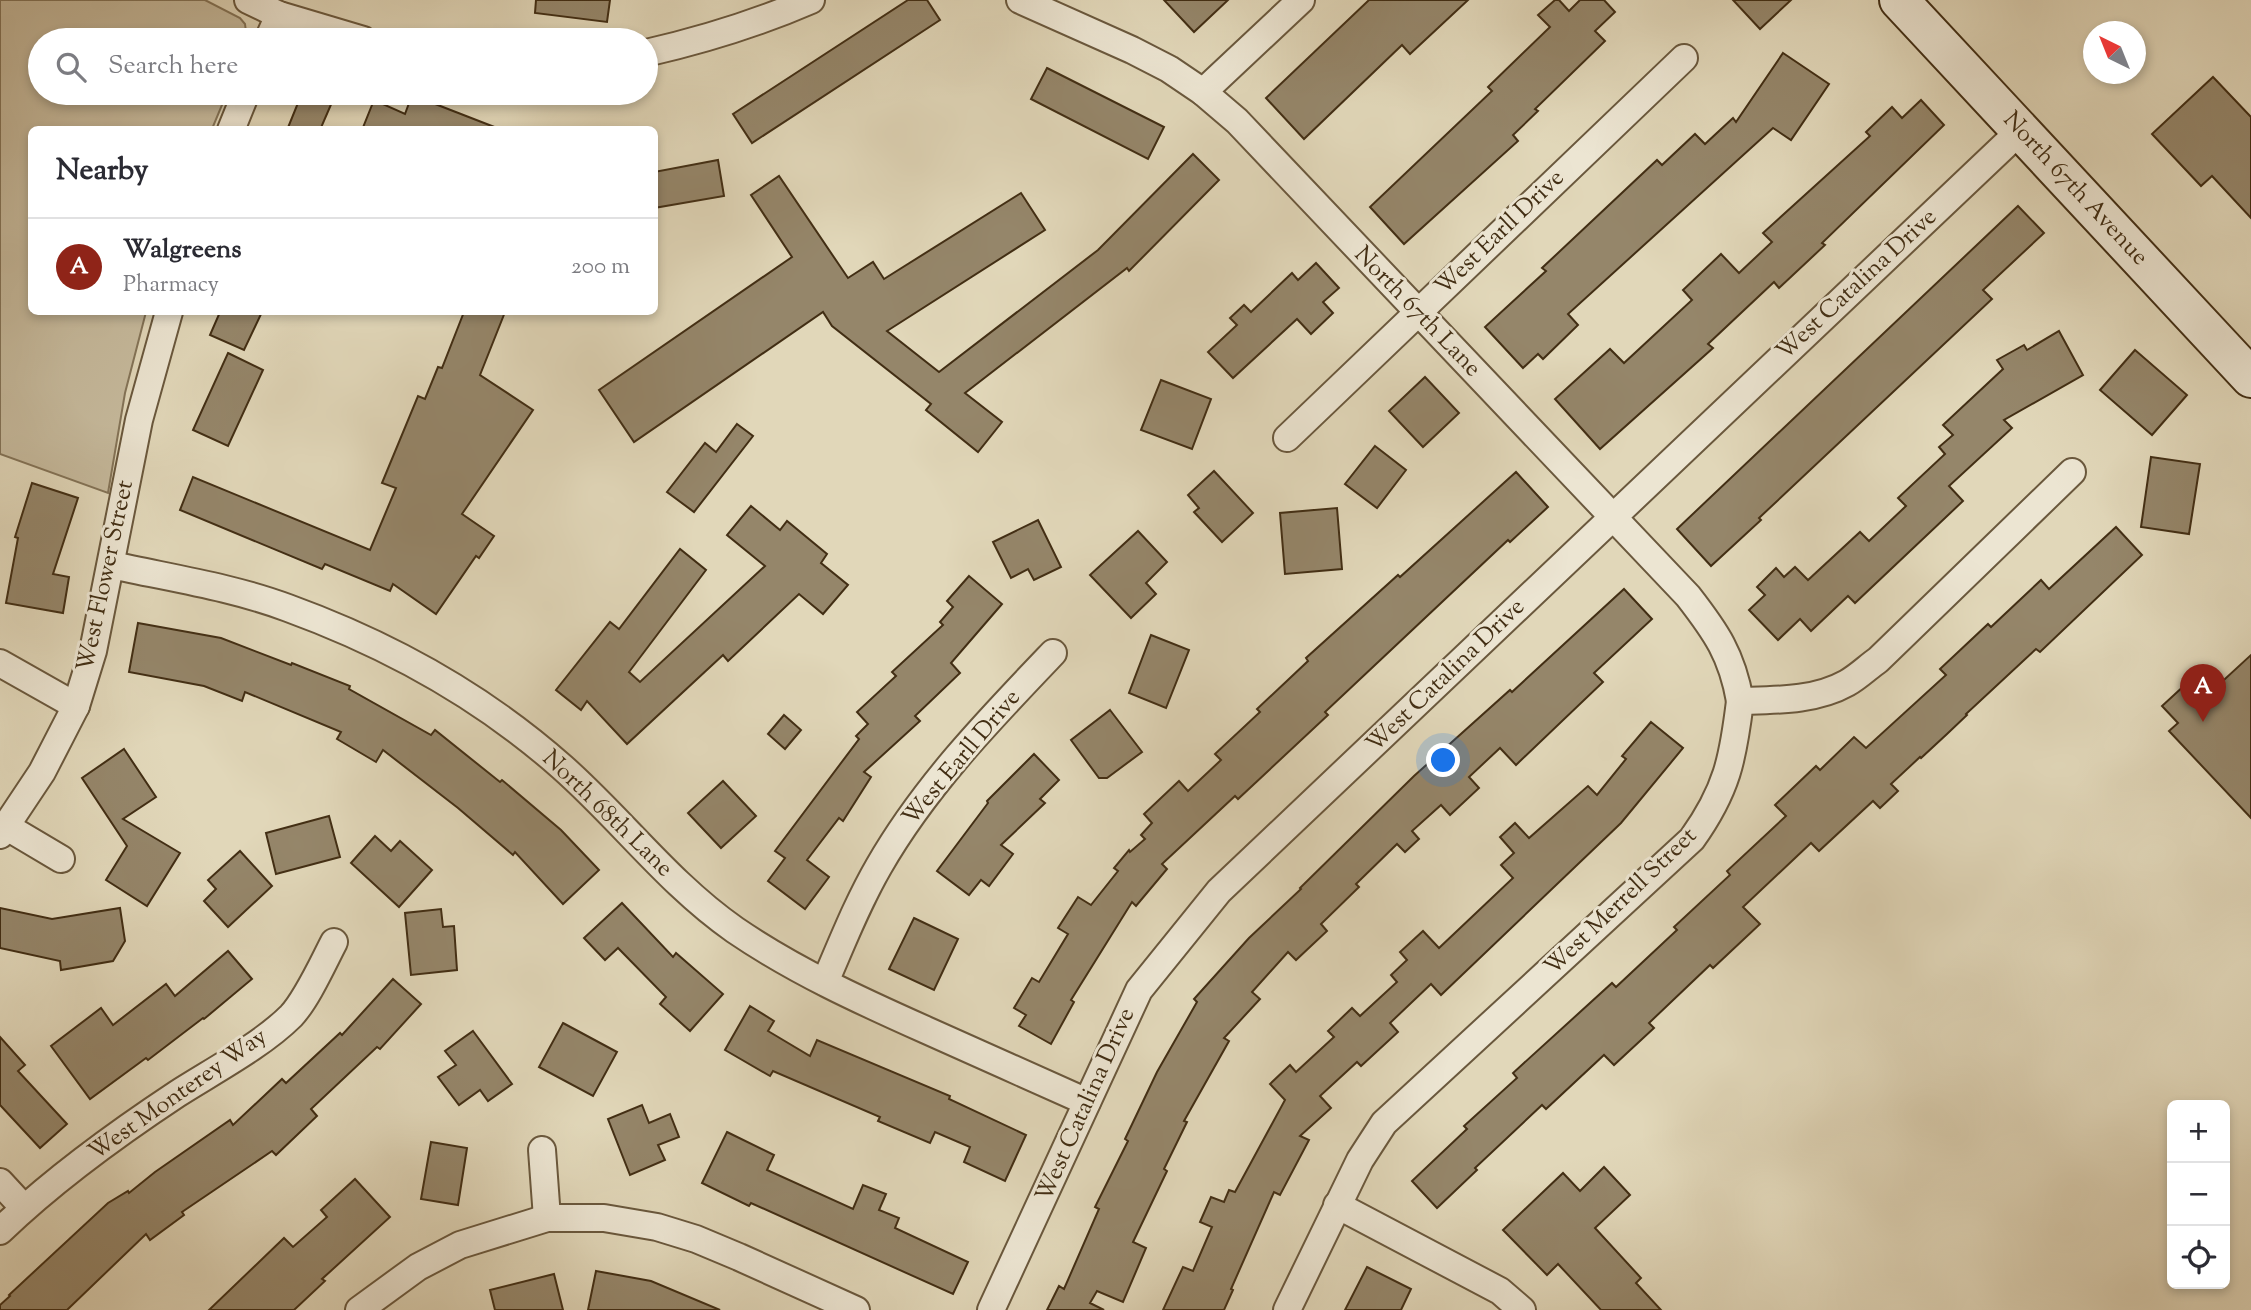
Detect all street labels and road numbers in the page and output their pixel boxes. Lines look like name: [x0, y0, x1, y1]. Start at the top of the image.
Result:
street label: North 67th Avenue: [1994, 104, 2156, 274]
street label: West Earll Drive: [1428, 162, 1572, 304]
street label: West Catalina Drive: [1769, 201, 1945, 369]
street label: North 67th Lane: [1346, 239, 1488, 385]
street label: West Flower Street: [69, 477, 143, 675]
street label: West Catalina Drive: [1359, 591, 1533, 761]
street label: West Earll Drive: [895, 682, 1029, 834]
street label: North 68th Lane: [534, 743, 680, 885]
street label: West Merrell Street: [1537, 820, 1705, 984]
street label: West Catalina Drive: [1028, 1003, 1144, 1207]
street label: West Monterey Way: [82, 1020, 274, 1170]

